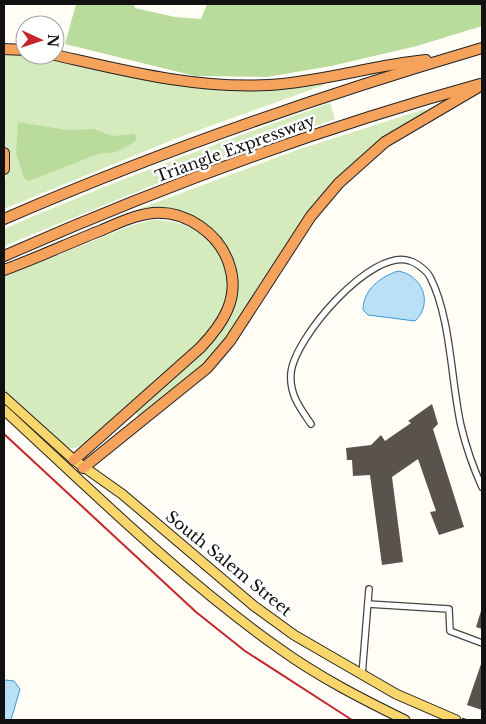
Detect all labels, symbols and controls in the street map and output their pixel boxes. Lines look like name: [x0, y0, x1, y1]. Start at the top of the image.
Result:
north arrow: [15, 15, 65, 65]
text: N: [44, 34, 62, 48]
street label: Triangle Expressway: [152, 109, 318, 186]
street label: South Salem Street: [162, 506, 296, 620]

